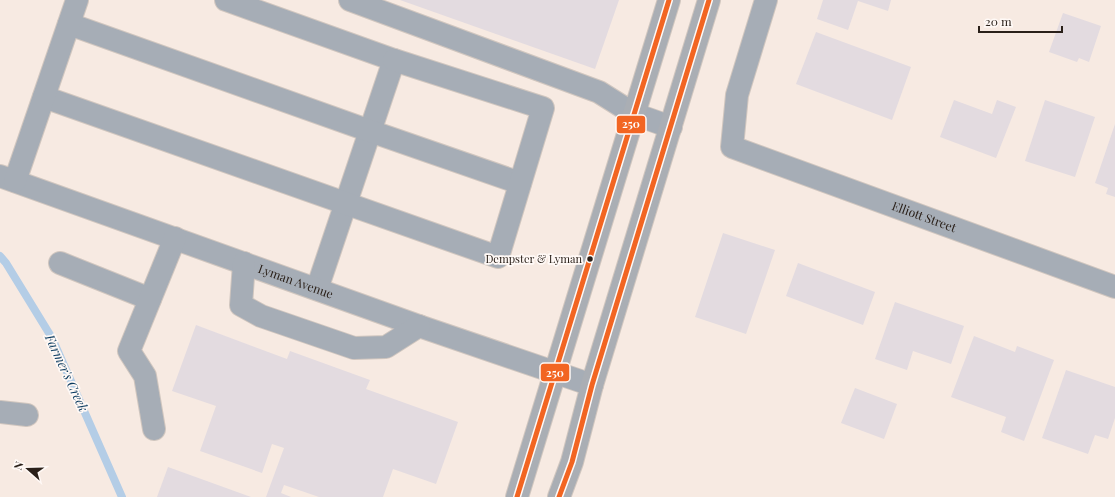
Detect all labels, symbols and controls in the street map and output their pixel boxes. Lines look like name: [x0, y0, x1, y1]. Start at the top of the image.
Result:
scale bar: [979, 8, 1062, 34]
text: 20 m: [985, 13, 1012, 29]
line badge: 250: [616, 115, 646, 134]
text: 250: [622, 116, 640, 131]
street label: Elliott Street: [890, 197, 959, 236]
place label: Dempster & Lyman: [485, 251, 582, 266]
marker: Dempster & Lyman: [585, 254, 595, 264]
street label: Lyman Avenue: [256, 260, 336, 302]
water label: Farmer's Creek: [42, 331, 93, 414]
line badge: 250: [540, 363, 570, 382]
text: 250: [546, 365, 564, 380]
north arrow: [8, 449, 48, 489]
text: N: [10, 459, 27, 472]

